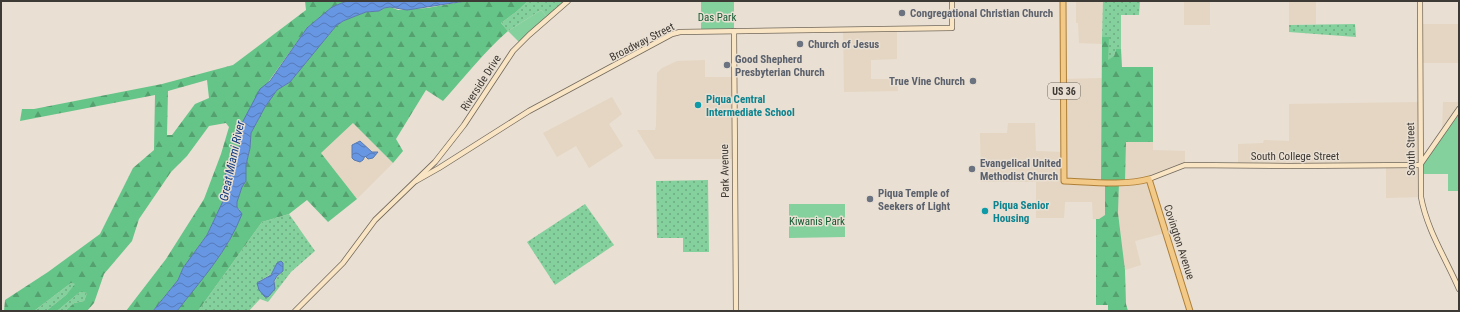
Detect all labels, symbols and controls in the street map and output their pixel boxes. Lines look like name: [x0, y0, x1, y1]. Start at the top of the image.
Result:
place label: Congregational Christian Church: [910, 7, 1053, 20]
marker: Congregational Christian Church: [897, 8, 907, 18]
park label: Das Park: [698, 11, 736, 24]
street label: Broadway Street: [608, 20, 676, 64]
place label: Church of Jesus: [808, 38, 879, 51]
marker: Church of Jesus: [795, 39, 805, 49]
street label: Riverside Drive: [458, 53, 504, 113]
place label: Good Shepherd Presbyterian Church: [735, 53, 825, 79]
marker: Good Shepherd Presbyterian Church: [722, 60, 732, 70]
place label: True Vine Church: [889, 75, 965, 88]
marker: True Vine Church: [968, 76, 978, 86]
road number: US 36: [1048, 83, 1080, 99]
place label: Piqua Central Intermediate School: [706, 93, 795, 119]
marker: Piqua Central Intermediate School: [693, 100, 703, 110]
water label: Great Miami River: [217, 119, 247, 202]
street label: South Street: [1404, 122, 1418, 176]
street label: Park Avenue: [718, 144, 732, 198]
street label: South College Street: [1251, 150, 1339, 163]
place label: Evangelical United Methodist Church: [980, 157, 1061, 183]
marker: Evangelical United Methodist Church: [967, 164, 977, 174]
place label: Piqua Temple of Seekers of Light: [878, 187, 951, 213]
marker: Piqua Temple of Seekers of Light: [865, 194, 875, 204]
place label: Piqua Senior Housing: [993, 199, 1049, 225]
street label: Covington Avenue: [1161, 203, 1197, 281]
marker: Piqua Senior Housing: [980, 206, 990, 216]
park label: Kiwanis Park: [789, 215, 845, 228]

